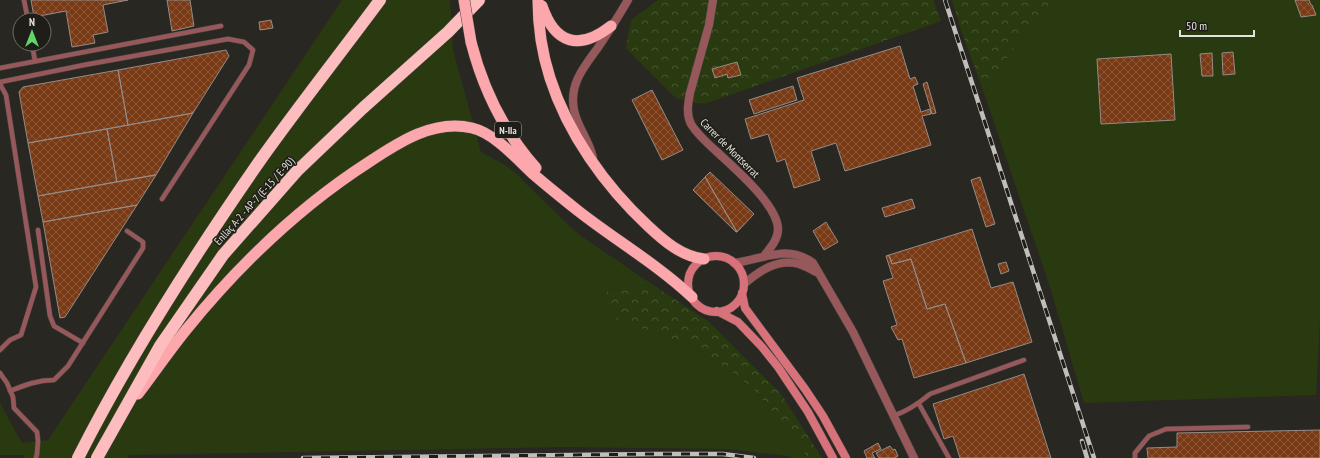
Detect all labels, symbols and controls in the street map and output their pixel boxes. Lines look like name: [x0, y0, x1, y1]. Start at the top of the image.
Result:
north arrow: [12, 12, 52, 52]
scale bar: [1180, 12, 1254, 38]
text: N: [29, 15, 35, 29]
text: 50 m: [1186, 18, 1207, 33]
street label: Carrer de Montserrat: [697, 115, 763, 181]
road number: N-IIa: [495, 122, 521, 138]
street label: Enllaç A-2 - AP-7 (E-15 / E-90): [211, 154, 297, 248]

